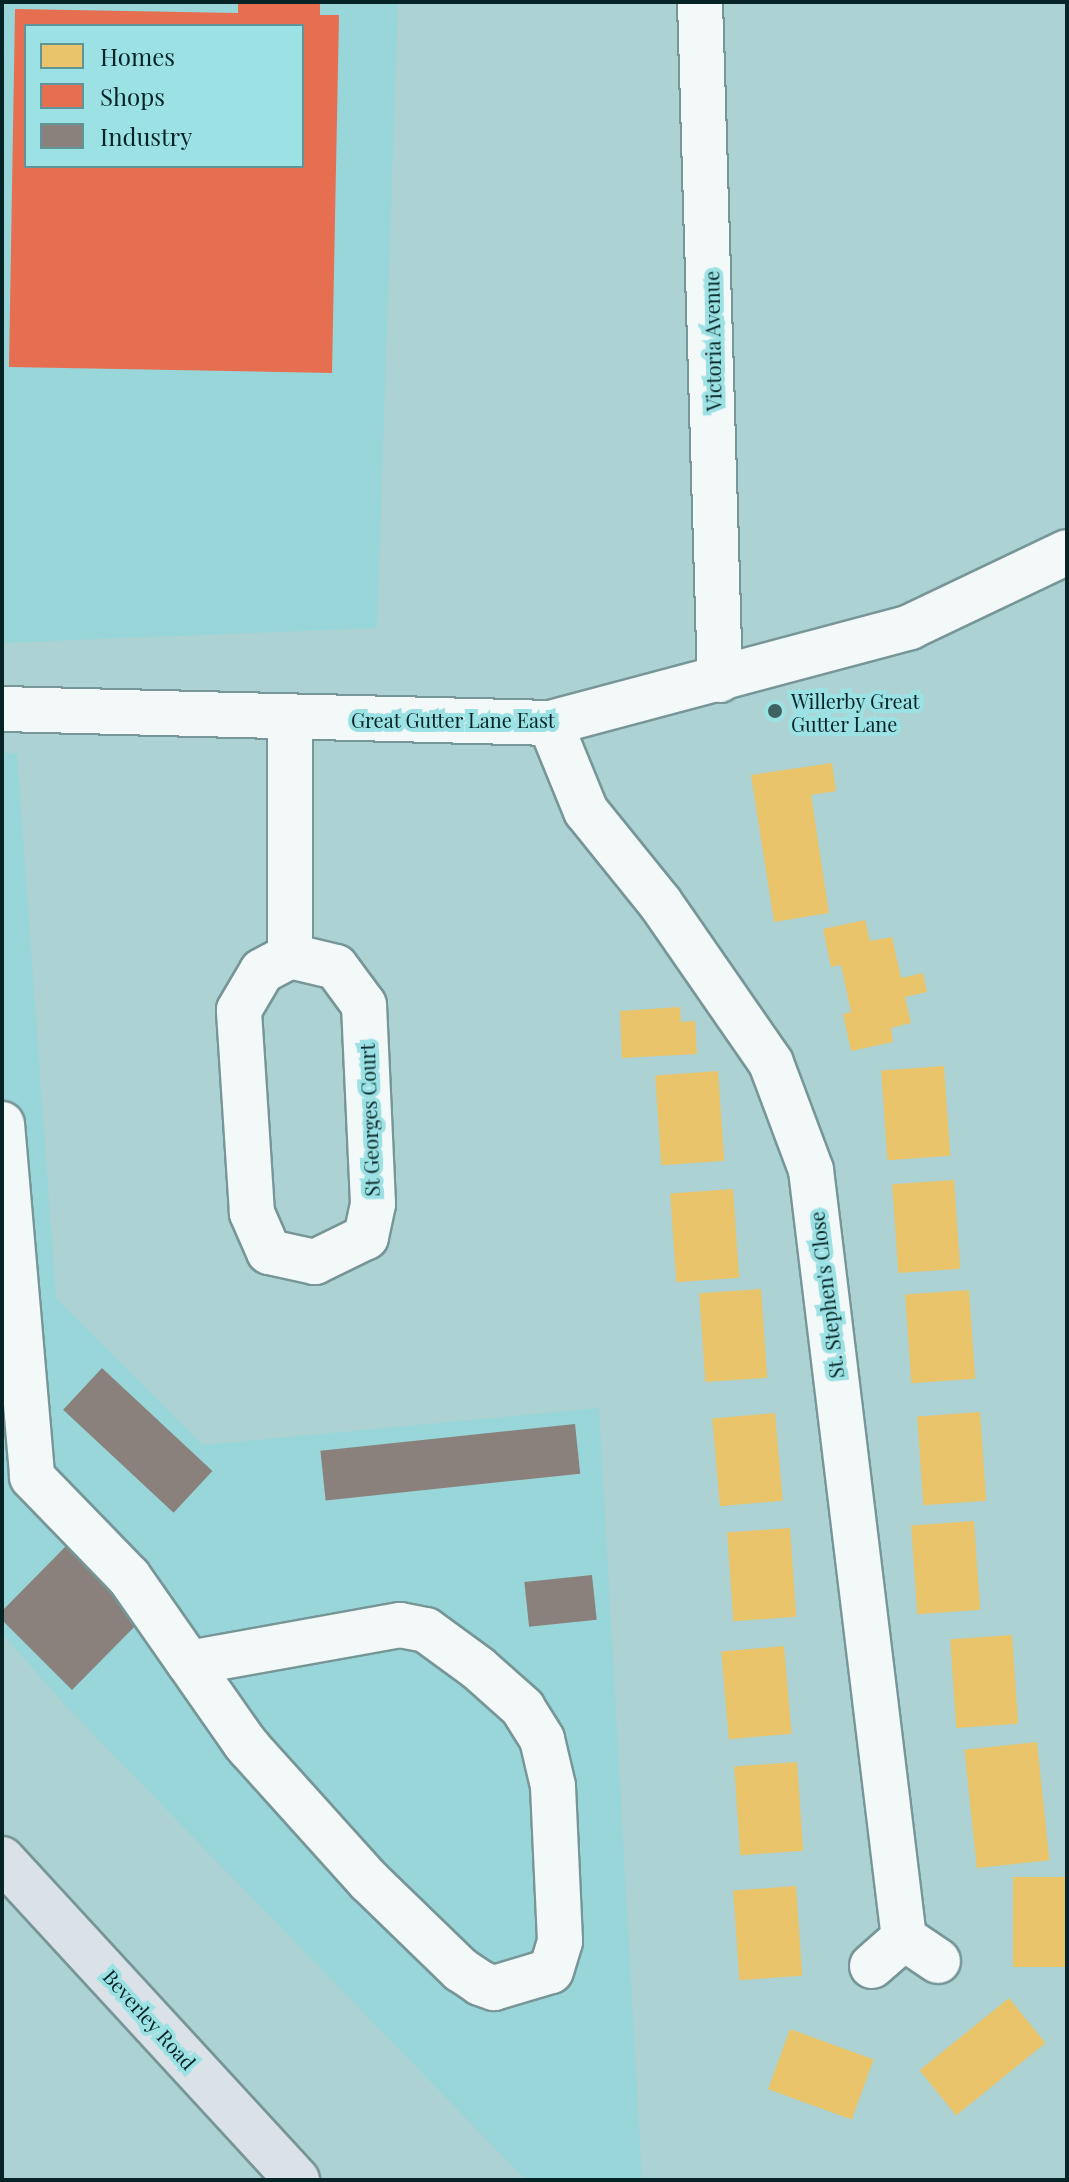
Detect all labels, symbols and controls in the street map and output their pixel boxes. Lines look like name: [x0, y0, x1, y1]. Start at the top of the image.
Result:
legend: [24, 24, 304, 168]
text: Homes: [100, 40, 175, 72]
text: Shops: [100, 80, 165, 112]
text: Industry: [100, 120, 192, 152]
street label: Victoria Avenue: [699, 270, 725, 412]
place label: Willerby Great Gutter Lane: [791, 688, 920, 735]
marker: Willerby Great Gutter Lane: [766, 702, 784, 720]
street label: Great Gutter Lane East: [351, 707, 555, 731]
street label: St Georges Court: [354, 1043, 384, 1197]
street label: St. Stephen's Close: [804, 1210, 848, 1380]
street label: Beverley Road: [99, 1964, 201, 2074]

